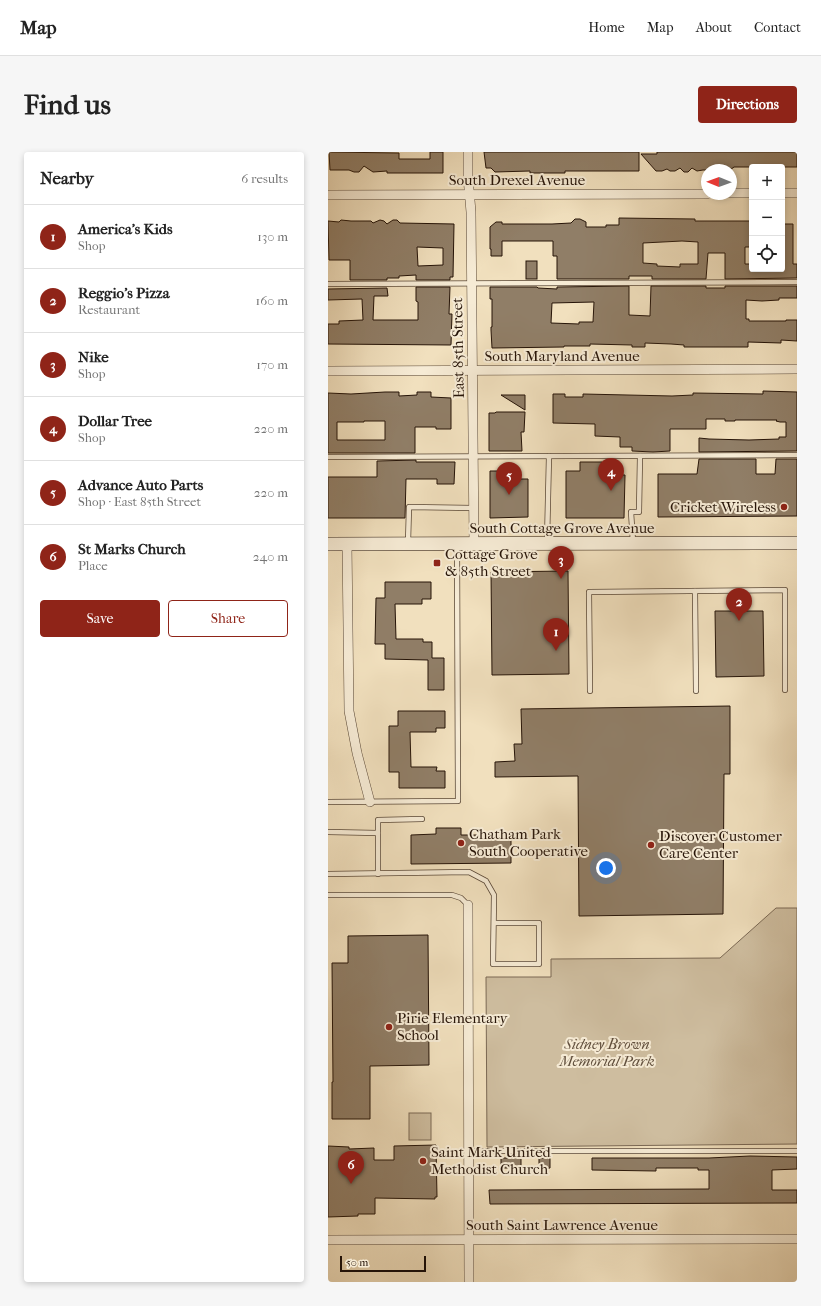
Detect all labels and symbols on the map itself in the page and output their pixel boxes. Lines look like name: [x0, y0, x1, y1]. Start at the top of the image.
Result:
north arrow: [701, 164, 737, 200]
street label: South Drexel Avenue: [449, 171, 586, 189]
street label: East 85th Street: [448, 297, 468, 399]
street label: South Maryland Avenue: [484, 347, 640, 365]
pin: 4: [598, 458, 624, 491]
pin: 5: [496, 462, 522, 495]
place label: Cricket Wireless: [670, 498, 776, 516]
marker: Cricket Wireless: [779, 502, 789, 512]
street label: South Cottage Grove Avenue: [469, 519, 655, 537]
place label: Cottage Grove & 85th Street: [445, 545, 538, 580]
pin: 3: [548, 546, 574, 579]
marker: Cottage Grove & 85th Street: [432, 558, 442, 568]
pin: 2: [726, 588, 752, 621]
pin: 1: [543, 618, 569, 651]
place label: Chatham Park South Cooperative: [469, 825, 589, 860]
place label: Discover Customer Care Center: [659, 827, 782, 862]
marker: Chatham Park South Cooperative: [456, 838, 466, 848]
marker: Discover Customer Care Center: [646, 840, 656, 850]
your location: [596, 858, 616, 878]
place label: Pirie Elementary School: [397, 1009, 509, 1044]
marker: Pirie Elementary School: [384, 1022, 394, 1032]
park label: Sidney Brown Memorial Park: [558, 1035, 655, 1070]
place label: Saint Mark United Methodist Church: [431, 1143, 552, 1178]
pin: 6: [338, 1151, 364, 1184]
marker: Saint Mark United Methodist Church: [418, 1156, 428, 1166]
street label: South Saint Lawrence Avenue: [466, 1216, 659, 1234]
scale bar: [340, 1254, 426, 1273]

